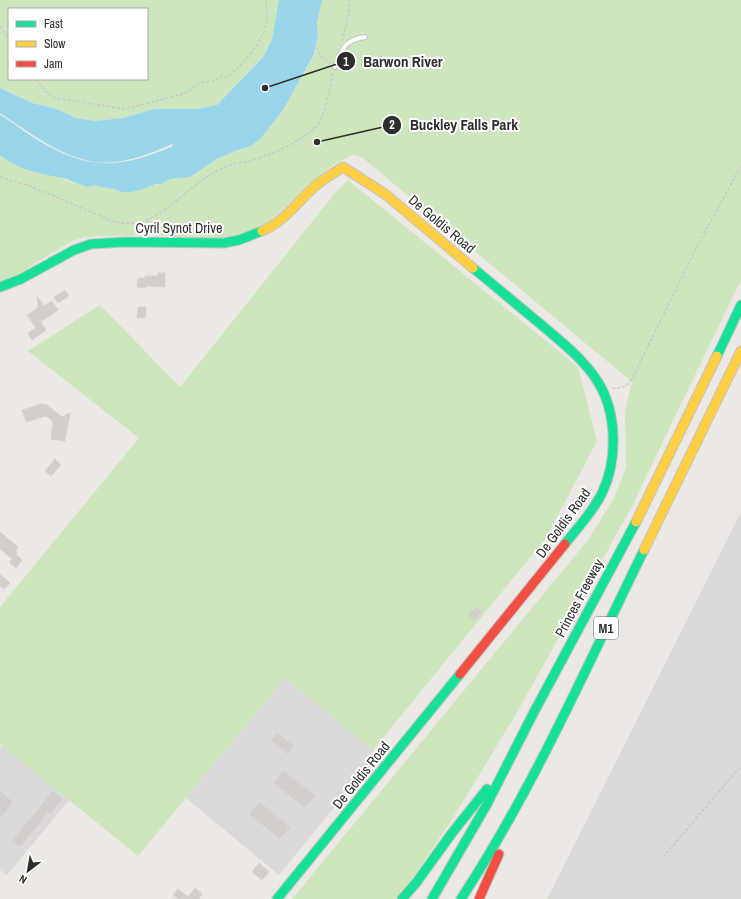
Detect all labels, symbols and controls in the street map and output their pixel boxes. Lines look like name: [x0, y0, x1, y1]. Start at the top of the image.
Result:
legend: [8, 8, 148, 80]
text: Fast: [44, 16, 63, 32]
text: Slow: [44, 36, 66, 52]
callout: Barwon River: [336, 48, 451, 75]
text: Barwon River: [363, 51, 443, 72]
text: 1: [343, 54, 349, 70]
text: Jam: [44, 56, 63, 72]
callout: Buckley Falls Park: [382, 112, 526, 139]
text: Buckley Falls Park: [410, 114, 518, 135]
text: 2: [389, 117, 395, 133]
street label: De Goldis Road: [405, 191, 479, 257]
street label: Cyril Synot Drive: [136, 219, 222, 237]
street label: De Goldis Road: [532, 485, 594, 561]
street label: Princes Freeway: [551, 556, 607, 640]
road number: M1: [594, 617, 618, 639]
street label: De Goldis Road: [328, 738, 394, 812]
north arrow: [8, 851, 48, 891]
text: N: [16, 872, 29, 887]

